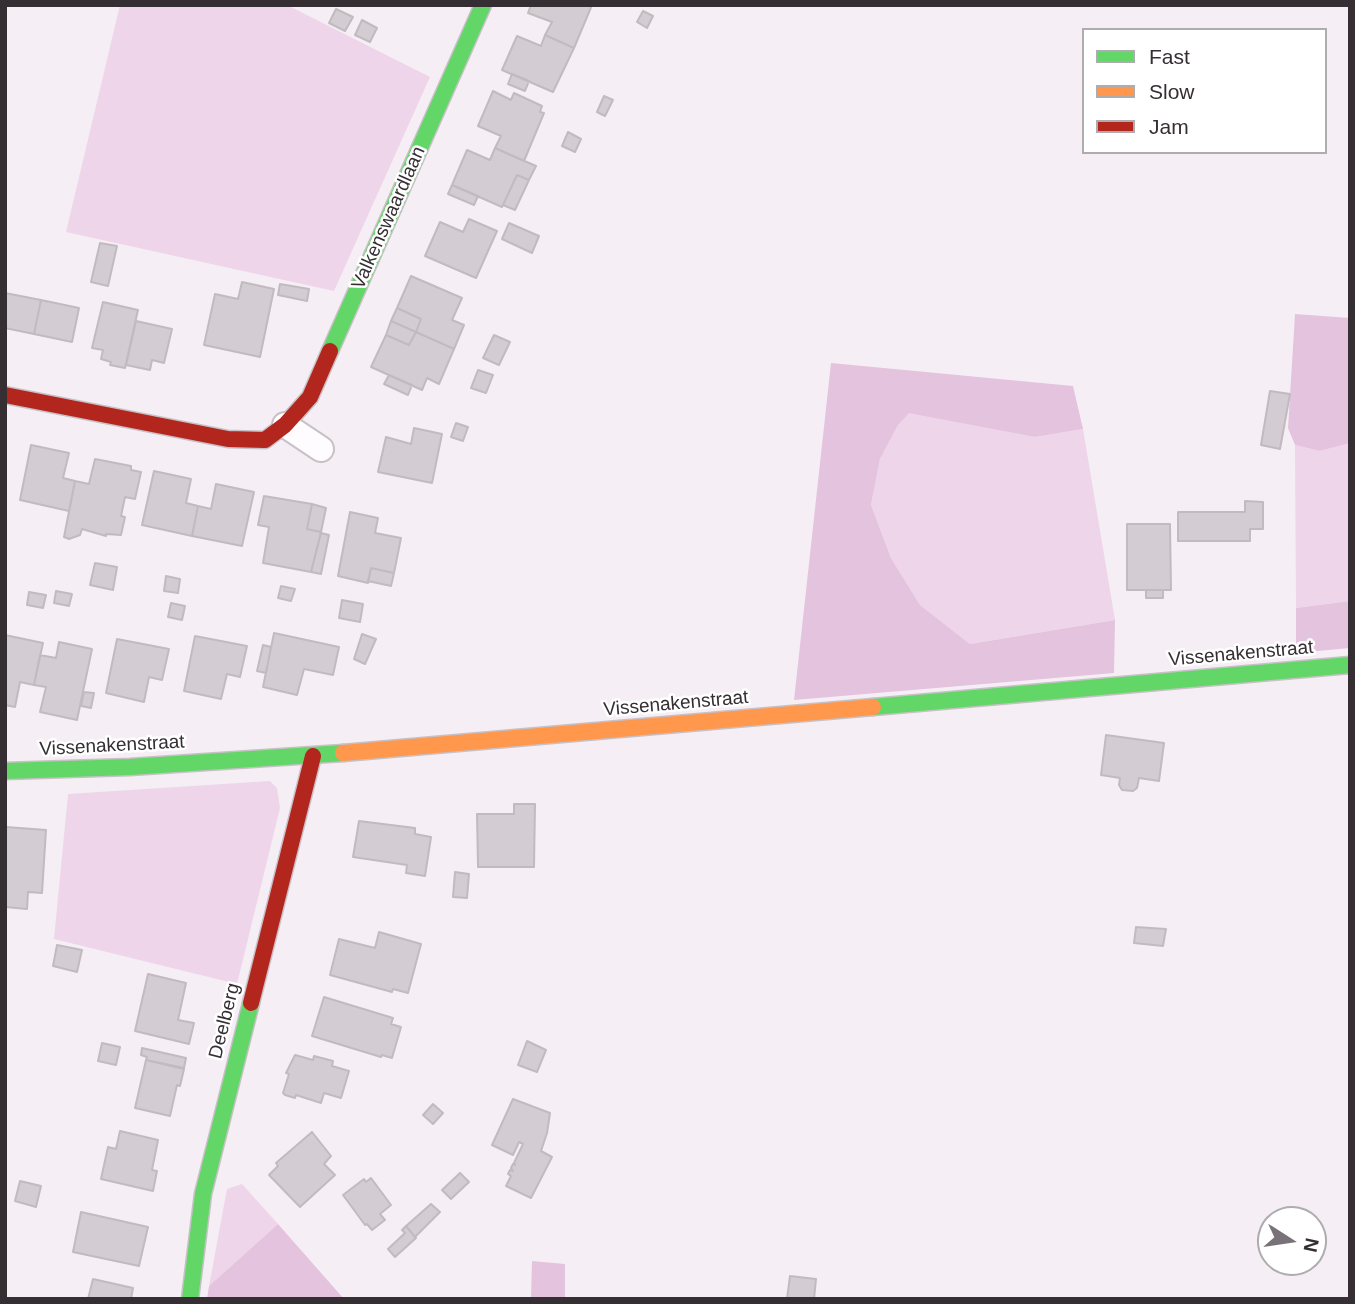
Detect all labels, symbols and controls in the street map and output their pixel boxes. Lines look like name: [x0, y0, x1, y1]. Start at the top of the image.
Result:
legend: [1082, 28, 1327, 154]
text: Fast: [1149, 45, 1190, 68]
text: Slow: [1149, 80, 1195, 103]
text: Jam: [1149, 115, 1189, 138]
street label: Valkenswaardlaan: [347, 143, 431, 293]
street label: Vissenakenstraat: [1168, 636, 1314, 672]
street label: Vissenakenstraat: [603, 686, 749, 722]
street label: Vissenakenstraat: [39, 731, 185, 761]
street label: Deelberg: [205, 981, 245, 1061]
north arrow: [1257, 1206, 1327, 1276]
text: N: [1299, 1236, 1323, 1254]

